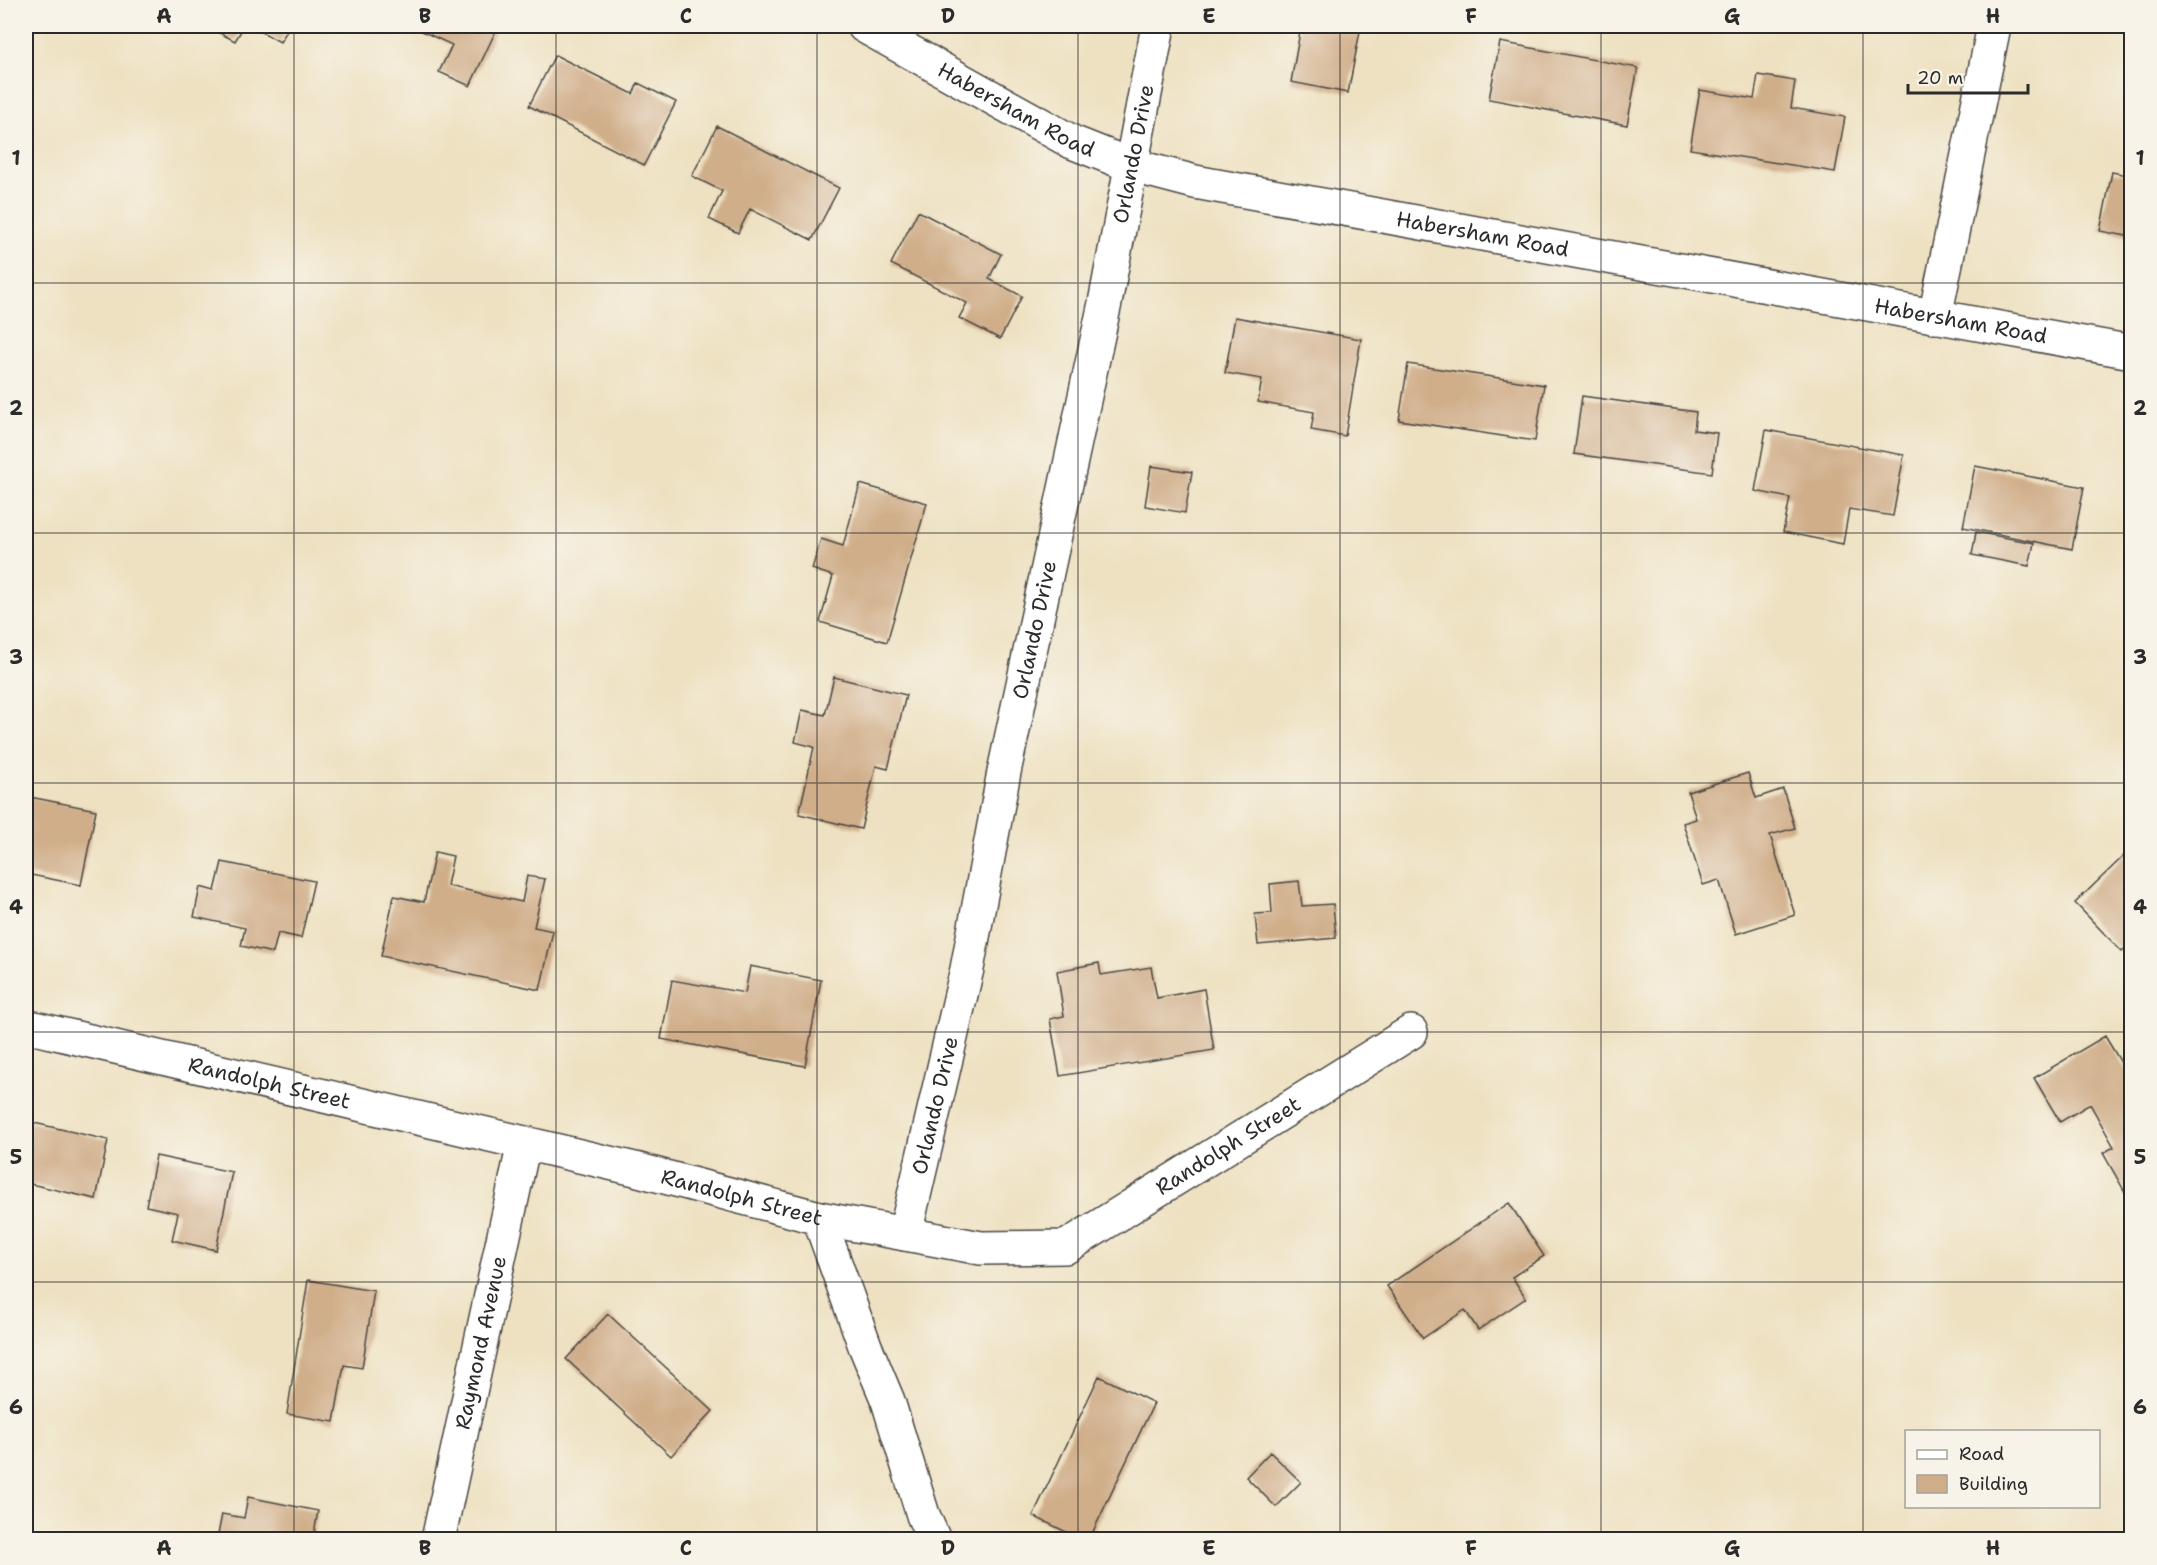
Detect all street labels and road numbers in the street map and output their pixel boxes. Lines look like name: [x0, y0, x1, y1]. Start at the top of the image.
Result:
street label: Habersham Road: [933, 56, 1099, 164]
street label: Orlando Drive: [1106, 82, 1160, 226]
street label: Habersham Road: [1394, 205, 1571, 264]
street label: Habersham Road: [1872, 292, 2049, 350]
street label: Orlando Drive: [1006, 558, 1063, 702]
street label: Orlando Drive: [905, 1034, 965, 1177]
street label: Randolph Street: [185, 1051, 353, 1116]
street label: Randolph Street: [1151, 1090, 1306, 1202]
street label: Randolph Street: [658, 1163, 825, 1232]
street label: Raymond Avenue: [448, 1253, 513, 1432]

